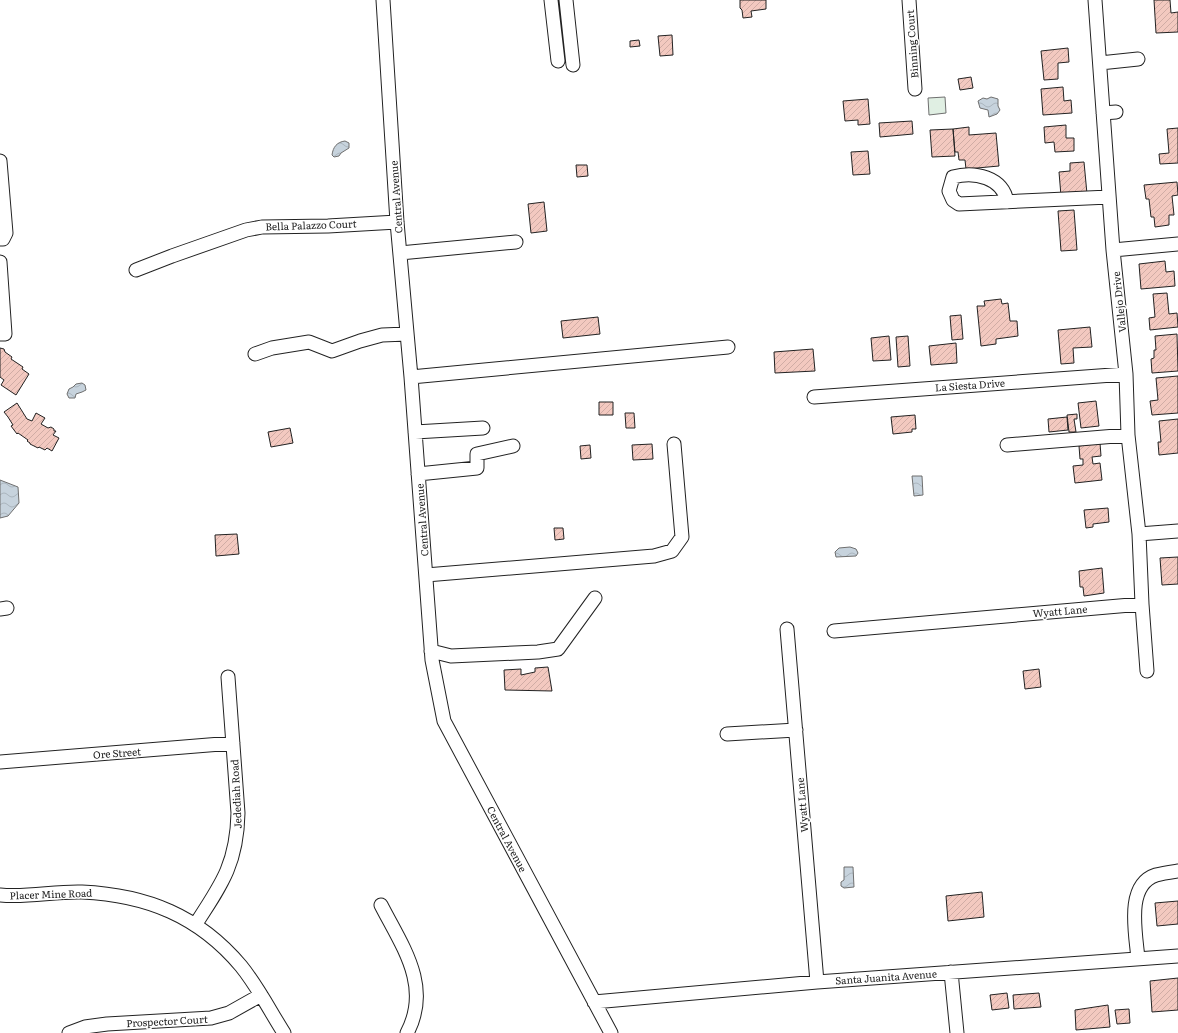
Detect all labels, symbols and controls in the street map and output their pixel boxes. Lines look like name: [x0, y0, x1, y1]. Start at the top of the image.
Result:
street label: Binning Court: [902, 9, 921, 79]
street label: Central Avenue: [385, 160, 406, 234]
street label: Bella Palazzo Court: [265, 215, 357, 234]
street label: Vallejo Drive: [1108, 271, 1129, 333]
street label: La Siesta Drive: [934, 375, 1005, 394]
street label: Central Avenue: [411, 483, 432, 557]
street label: Wyatt Lane: [1032, 601, 1088, 620]
street label: Ore Street: [92, 743, 141, 762]
street label: Jedediah Road: [226, 759, 245, 829]
street label: Wyatt Lane: [792, 777, 811, 833]
street label: Central Avenue: [484, 803, 531, 874]
street label: Placer Mine Road: [9, 885, 93, 902]
street label: Santa Juanita Avenue: [835, 965, 937, 988]
street label: Prospector Court: [126, 1011, 208, 1030]

